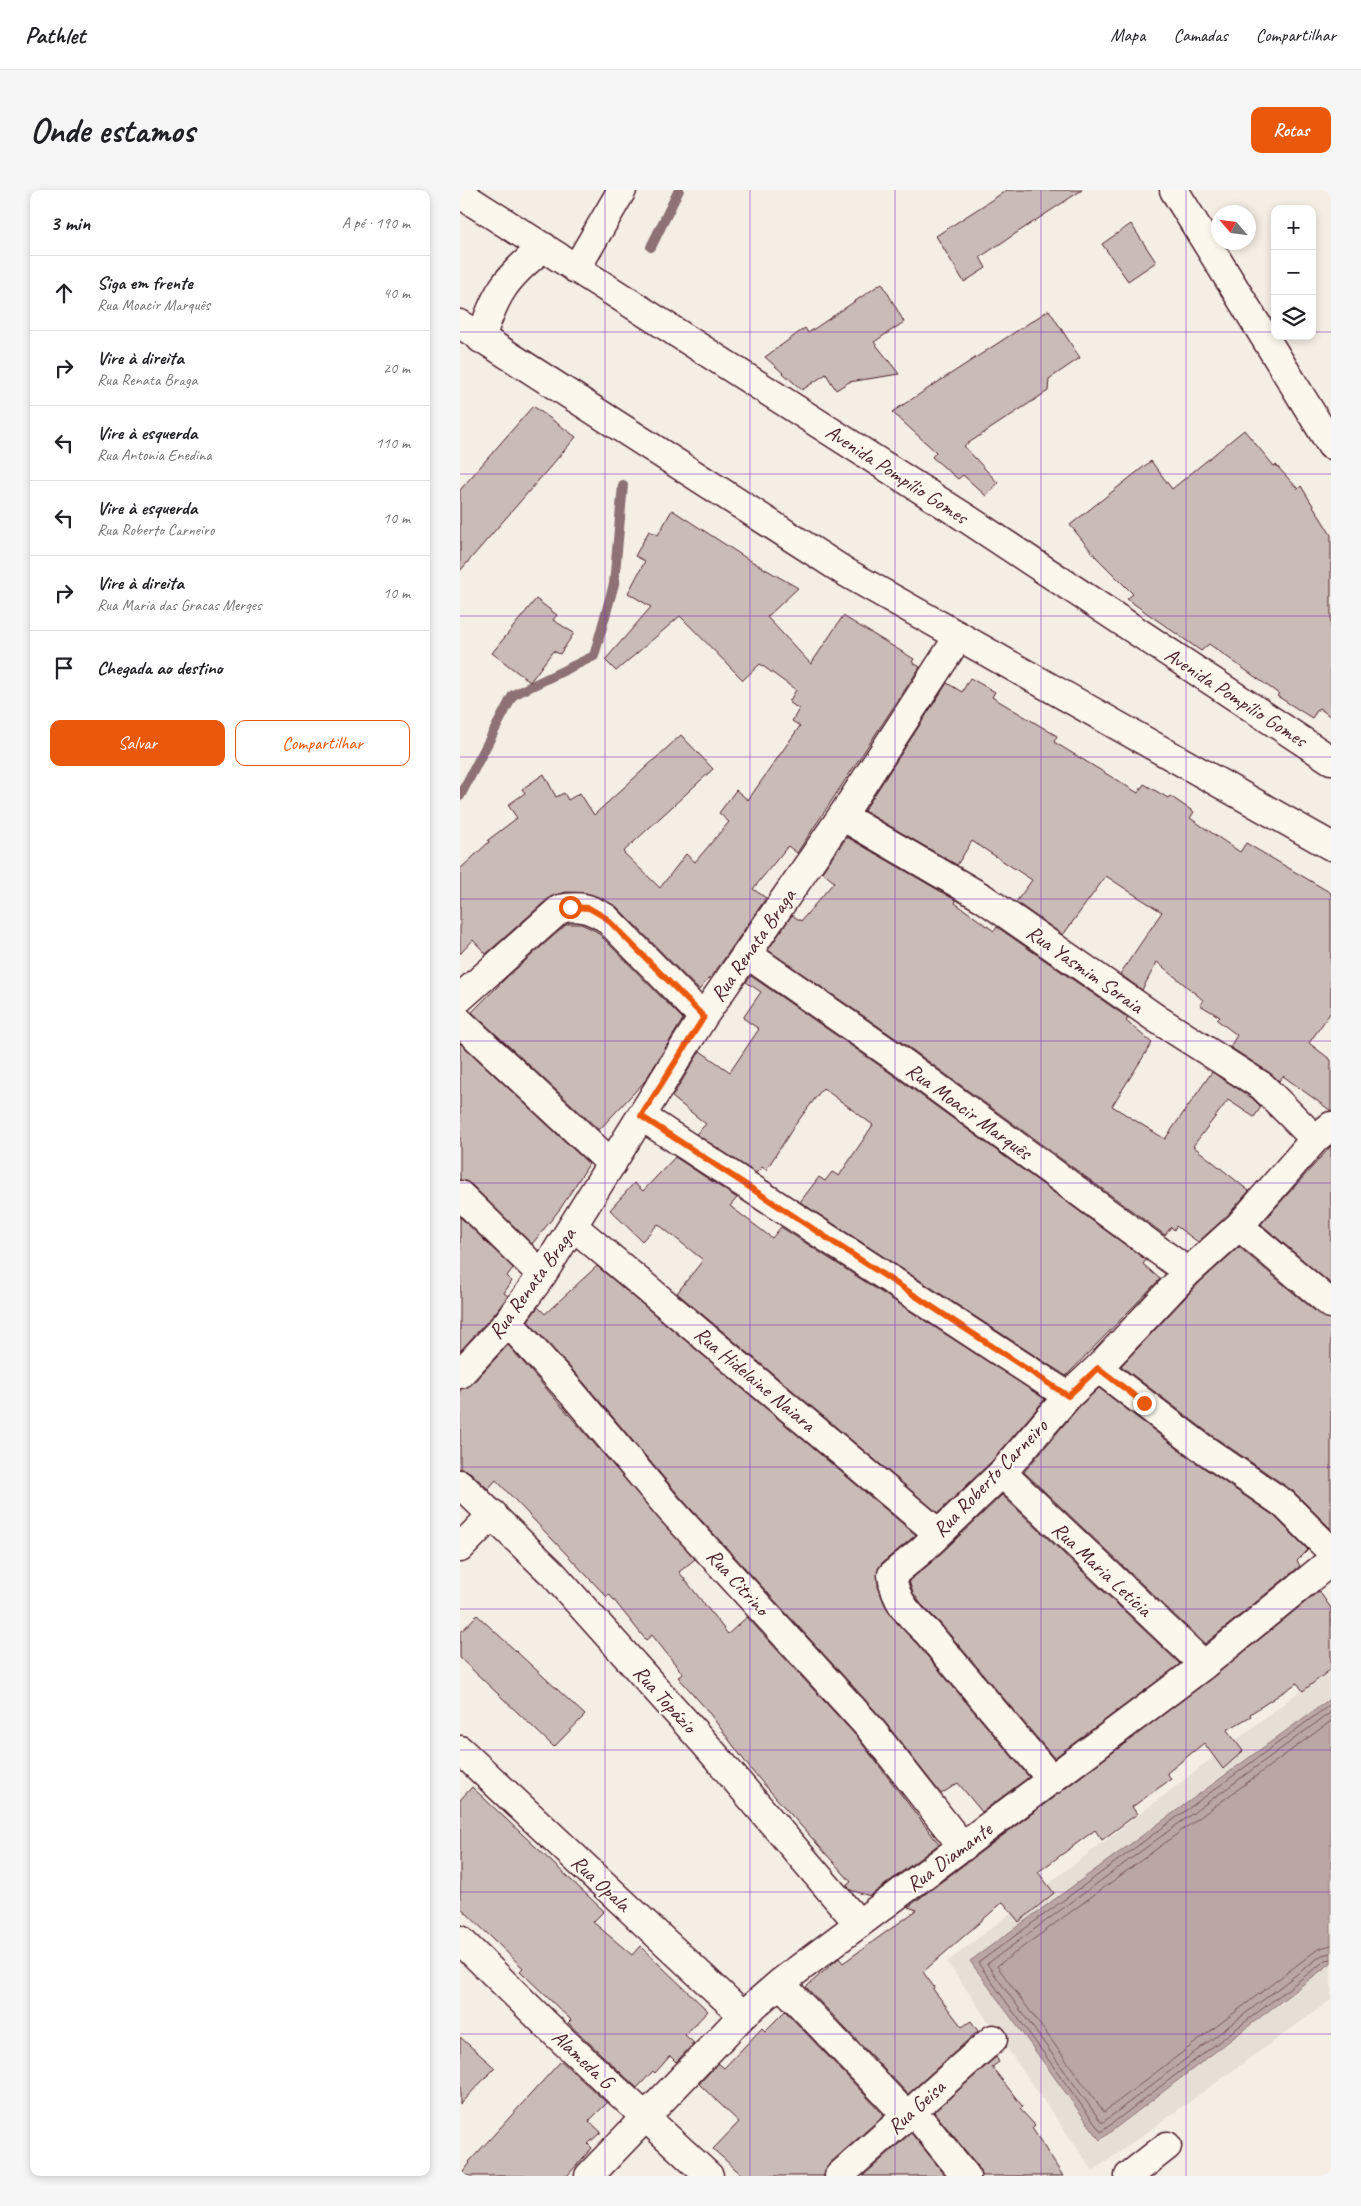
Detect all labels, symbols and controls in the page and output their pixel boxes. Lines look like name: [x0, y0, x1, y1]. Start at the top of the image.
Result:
text: Pathlet: [25, 20, 85, 50]
text: Mapa: [1111, 24, 1145, 46]
text: Camadas: [1173, 24, 1228, 46]
text: Compartilhar: [1256, 24, 1336, 46]
button: Rotas: [1251, 107, 1331, 153]
text: Onde estamos: [30, 108, 195, 153]
north arrow: [1211, 205, 1256, 250]
map controls: [1271, 205, 1316, 340]
button: +: [1271, 205, 1316, 250]
text: 3 min: [50, 210, 90, 236]
text: A pé · 190 m: [342, 213, 410, 233]
button: −: [1271, 250, 1316, 295]
text: Siga em frente: [97, 271, 193, 295]
icon: ahead: [50, 279, 78, 307]
text: 40 m: [383, 283, 410, 303]
text: Rua Moacir Marquês: [97, 295, 210, 315]
button: layers: [1271, 295, 1316, 340]
text: Vire à direita: [97, 346, 184, 370]
icon: right: [50, 354, 78, 382]
text: 20 m: [383, 358, 410, 378]
text: Rua Renata Braga: [97, 370, 198, 390]
street label: Avenida Pompílio Gomes: [821, 418, 974, 531]
text: Vire à esquerda: [97, 421, 197, 445]
icon: left: [50, 429, 78, 457]
text: 110 m: [376, 433, 410, 453]
text: Rua Antonia Enedina: [97, 445, 212, 465]
text: Vire à esquerda: [97, 496, 197, 520]
icon: left: [50, 504, 78, 532]
text: 10 m: [383, 508, 410, 528]
text: Rua Roberto Carneiro: [97, 520, 214, 540]
text: Vire à direita: [97, 571, 184, 595]
icon: right: [50, 579, 78, 607]
text: 10 m: [383, 583, 410, 603]
text: Rua Maria das Gracas Merges: [97, 595, 261, 615]
street label: Avenida Pompílio Gomes: [1160, 641, 1313, 754]
icon: arrive: [50, 654, 78, 682]
text: Chegada ao destino: [97, 656, 223, 680]
button: Salvar: [50, 720, 225, 766]
button: Compartilhar: [235, 720, 410, 766]
street label: Rua Renata Braga: [704, 882, 803, 1007]
route start: [559, 896, 582, 919]
street label: Rua Yasmim Soraia: [1022, 919, 1150, 1020]
street label: Rua Moacir Marquês: [901, 1057, 1038, 1166]
street label: Rua Renata Braga: [483, 1220, 582, 1344]
street label: Rua Hidelaine Naiara: [689, 1321, 822, 1438]
route end: [1133, 1392, 1156, 1415]
street label: Rua Roberto Carneiro: [927, 1412, 1054, 1542]
street label: Rua Maria Letícia: [1047, 1516, 1159, 1623]
street label: Rua Citrino: [701, 1543, 777, 1623]
street label: Rua Topázio: [628, 1660, 704, 1740]
street label: Rua Diamante: [901, 1816, 998, 1898]
street label: Rua Opala: [566, 1849, 637, 1918]
street label: Alameda G: [547, 2024, 621, 2096]
street label: Rua Geisa: [882, 2073, 951, 2140]

